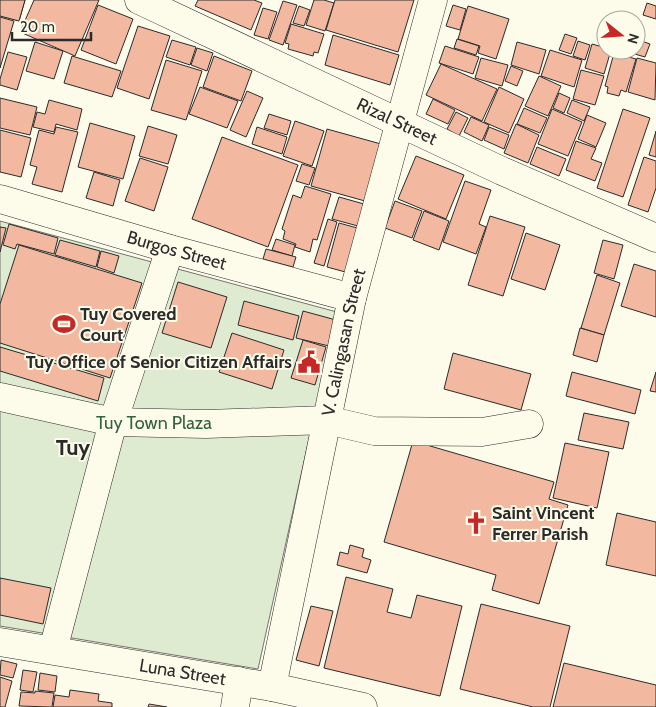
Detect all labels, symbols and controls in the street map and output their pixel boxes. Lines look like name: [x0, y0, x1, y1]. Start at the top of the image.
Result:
scale bar: [12, 10, 91, 42]
north arrow: [596, 10, 646, 60]
text: 20 m: [20, 18, 55, 36]
text: N: [623, 31, 643, 46]
street label: Rizal Street: [353, 93, 441, 150]
street label: Burgos Street: [124, 226, 229, 275]
street label: V. Calingasan Street: [317, 266, 370, 418]
place label: Tuy Covered Court: [80, 303, 176, 346]
sports icon: Tuy Covered Court: [51, 311, 77, 337]
public building icon: Tuy Office of Senior Citizen Affairs: [296, 349, 322, 375]
place label: Tuy Office of Senior Citizen Affairs: [26, 351, 292, 373]
park label: Tuy Town Plaza: [96, 412, 212, 434]
district label: Tuy: [56, 434, 90, 461]
place label: Saint Vincent Ferrer Parish: [492, 502, 595, 545]
church icon: Saint Vincent Ferrer Parish: [463, 510, 489, 536]
street label: Luna Street: [138, 654, 227, 690]

